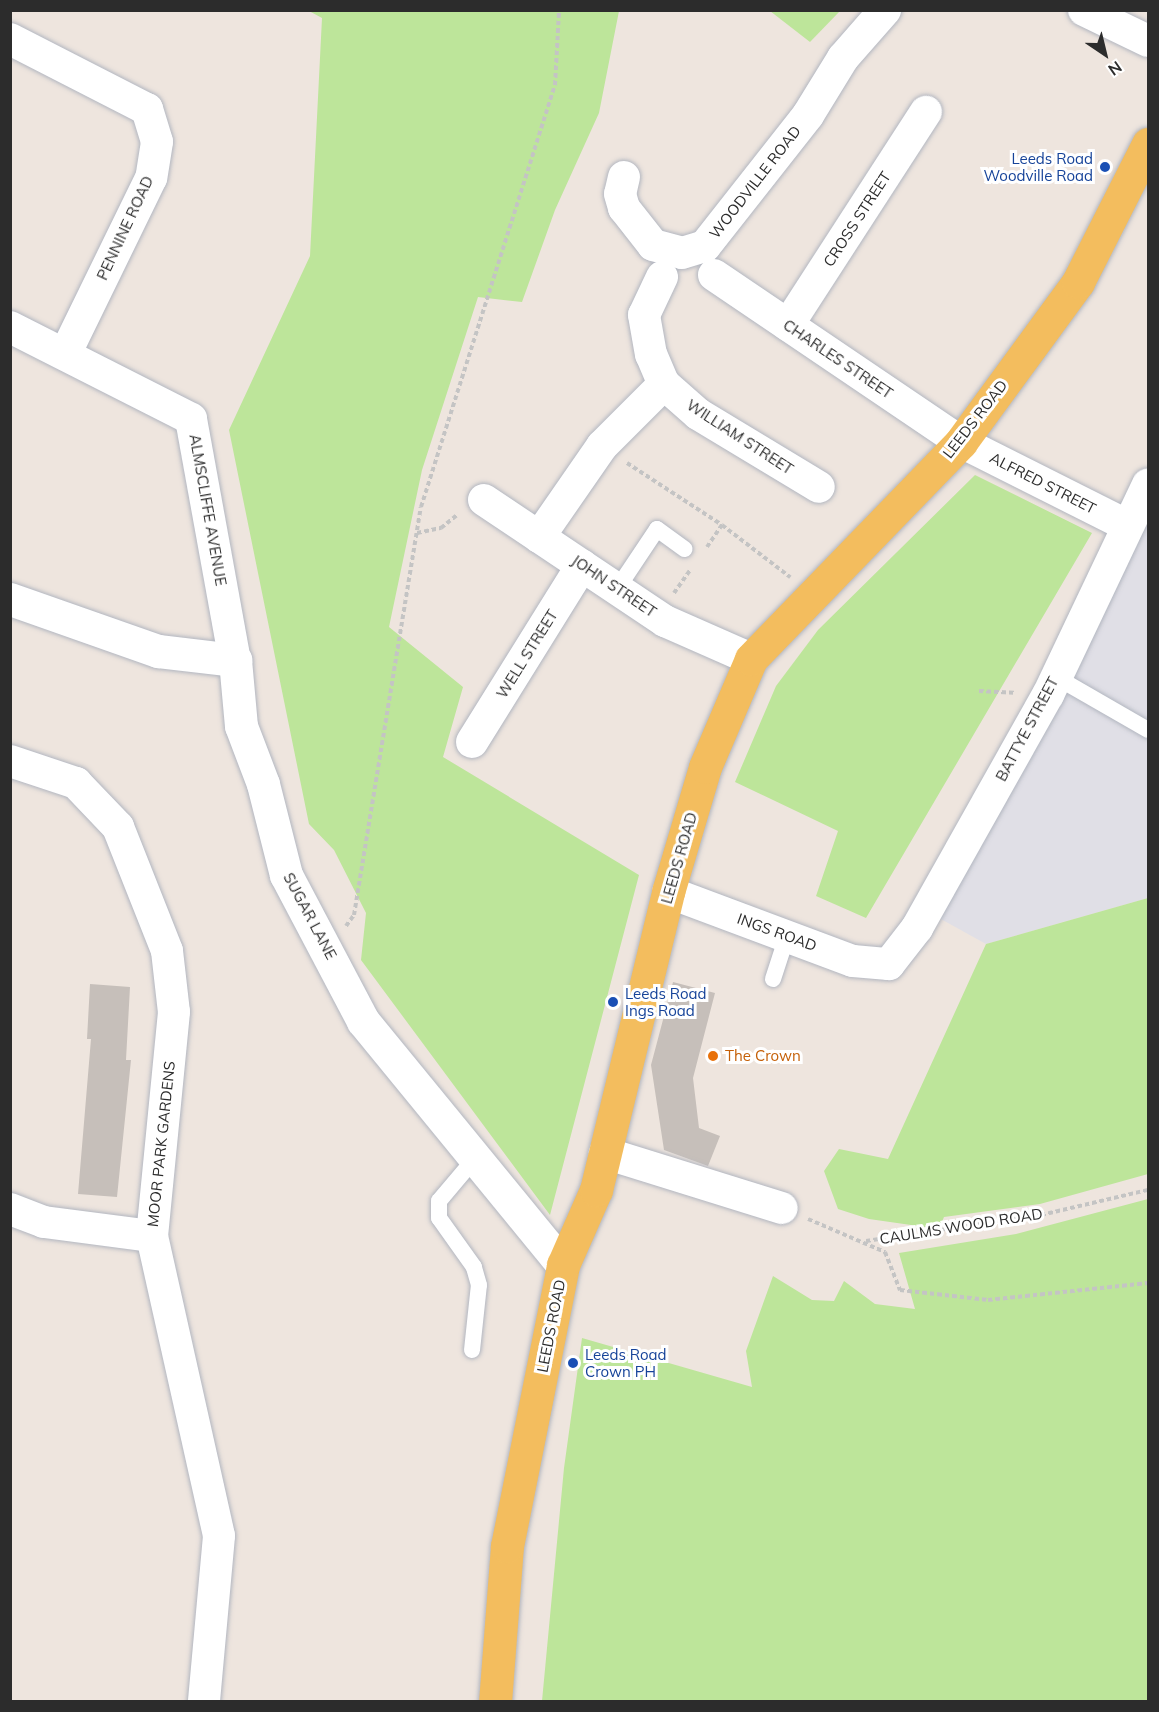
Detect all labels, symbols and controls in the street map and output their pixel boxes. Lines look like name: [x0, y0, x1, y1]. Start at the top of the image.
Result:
north arrow: [1075, 24, 1135, 84]
text: N: [1105, 57, 1126, 80]
street label: WOODVILLE ROAD: [705, 122, 805, 242]
place label: Leeds Road Woodville Road: [984, 149, 1093, 184]
marker: Leeds Road Woodville Road: [1098, 160, 1112, 174]
street label: CROSS STREET: [820, 168, 894, 270]
street label: PENNINE ROAD: [93, 173, 157, 283]
street label: CHARLES STREET: [780, 316, 896, 402]
street label: LEEDS ROAD: [939, 376, 1011, 462]
street label: WILLIAM STREET: [683, 396, 797, 478]
street label: ALMSCLIFFE AVENUE: [186, 433, 230, 587]
street label: ALFRED STREET: [987, 448, 1099, 518]
street label: JOHN STREET: [568, 551, 660, 621]
street label: WELL STREET: [493, 606, 561, 702]
street label: BATTYE STREET: [992, 674, 1062, 784]
street label: LEEDS ROAD: [657, 810, 701, 906]
street label: SUGAR LANE: [280, 870, 340, 962]
street label: INGS ROAD: [735, 909, 819, 955]
place label: Leeds Road Ings Road: [625, 984, 707, 1019]
marker: Leeds Road Ings Road: [606, 995, 620, 1009]
place label: The Crown: [725, 1047, 801, 1065]
marker: The Crown: [706, 1049, 720, 1063]
street label: MOOR PARK GARDENS: [143, 1060, 179, 1228]
street label: CAULMS WOOD ROAD: [878, 1204, 1044, 1248]
street label: LEEDS ROAD: [533, 1278, 569, 1374]
place label: Leeds Road Crown PH: [585, 1345, 667, 1380]
marker: Leeds Road Crown PH: [566, 1356, 580, 1370]

